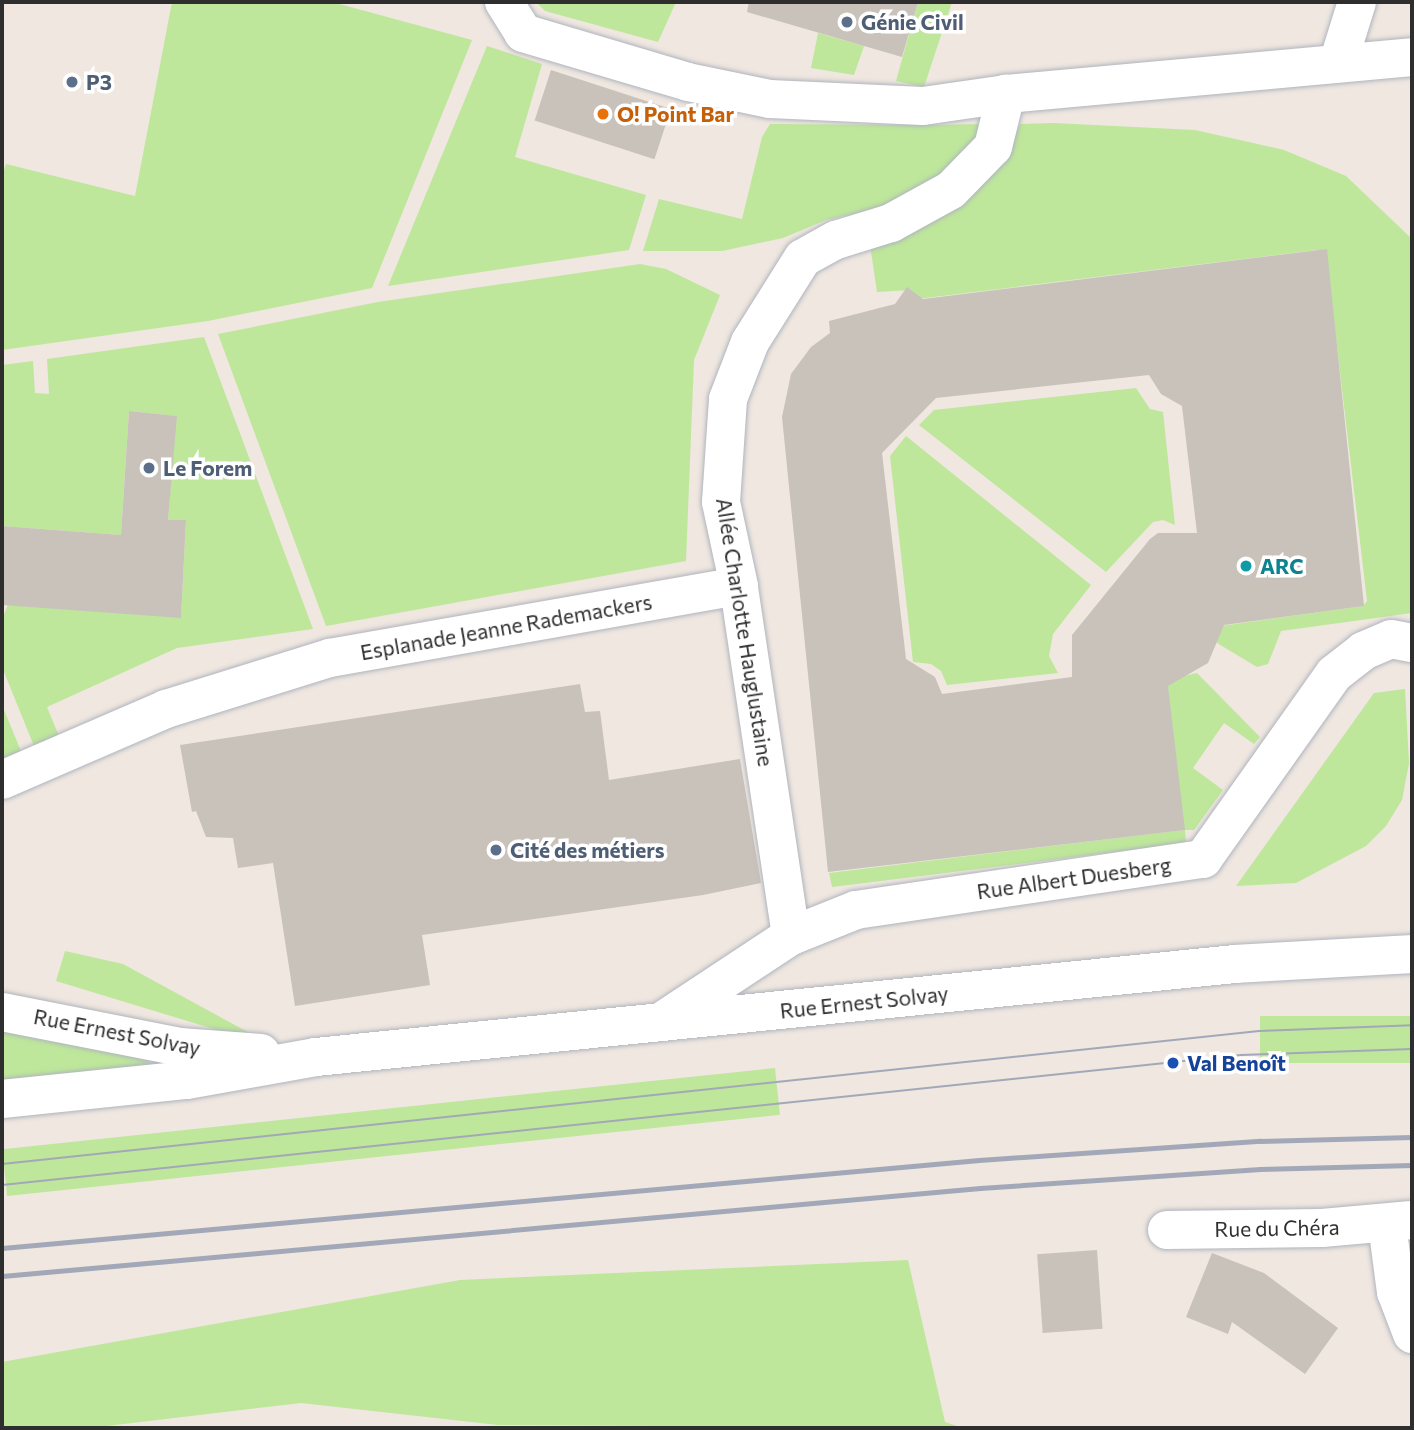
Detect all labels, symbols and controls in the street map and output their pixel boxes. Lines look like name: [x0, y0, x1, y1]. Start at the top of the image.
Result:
place label: Génie Civil: [861, 9, 964, 35]
marker: Génie Civil: [839, 14, 855, 30]
place label: P3: [86, 69, 112, 95]
marker: P3: [64, 74, 80, 90]
place label: O! Point Bar: [617, 101, 734, 127]
marker: O! Point Bar: [595, 106, 611, 122]
place label: Le Forem: [163, 455, 252, 481]
marker: Le Forem: [141, 460, 157, 476]
street label: Allée Charlotte Hauglustaine: [711, 496, 779, 768]
place label: ARC: [1260, 553, 1303, 579]
marker: ARC: [1238, 558, 1254, 574]
street label: Esplanade Jeanne Rademackers: [358, 589, 654, 665]
place label: Cité des métiers: [510, 837, 664, 863]
marker: Cité des métiers: [488, 842, 504, 858]
street label: Rue Albert Duesberg: [975, 852, 1173, 904]
street label: Rue Ernest Solvay: [779, 981, 949, 1023]
street label: Rue Ernest Solvay: [32, 1003, 202, 1061]
place label: Val Benoît: [1187, 1050, 1286, 1076]
marker: Val Benoît: [1165, 1055, 1181, 1071]
street label: Rue du Chéra: [1214, 1214, 1340, 1242]

